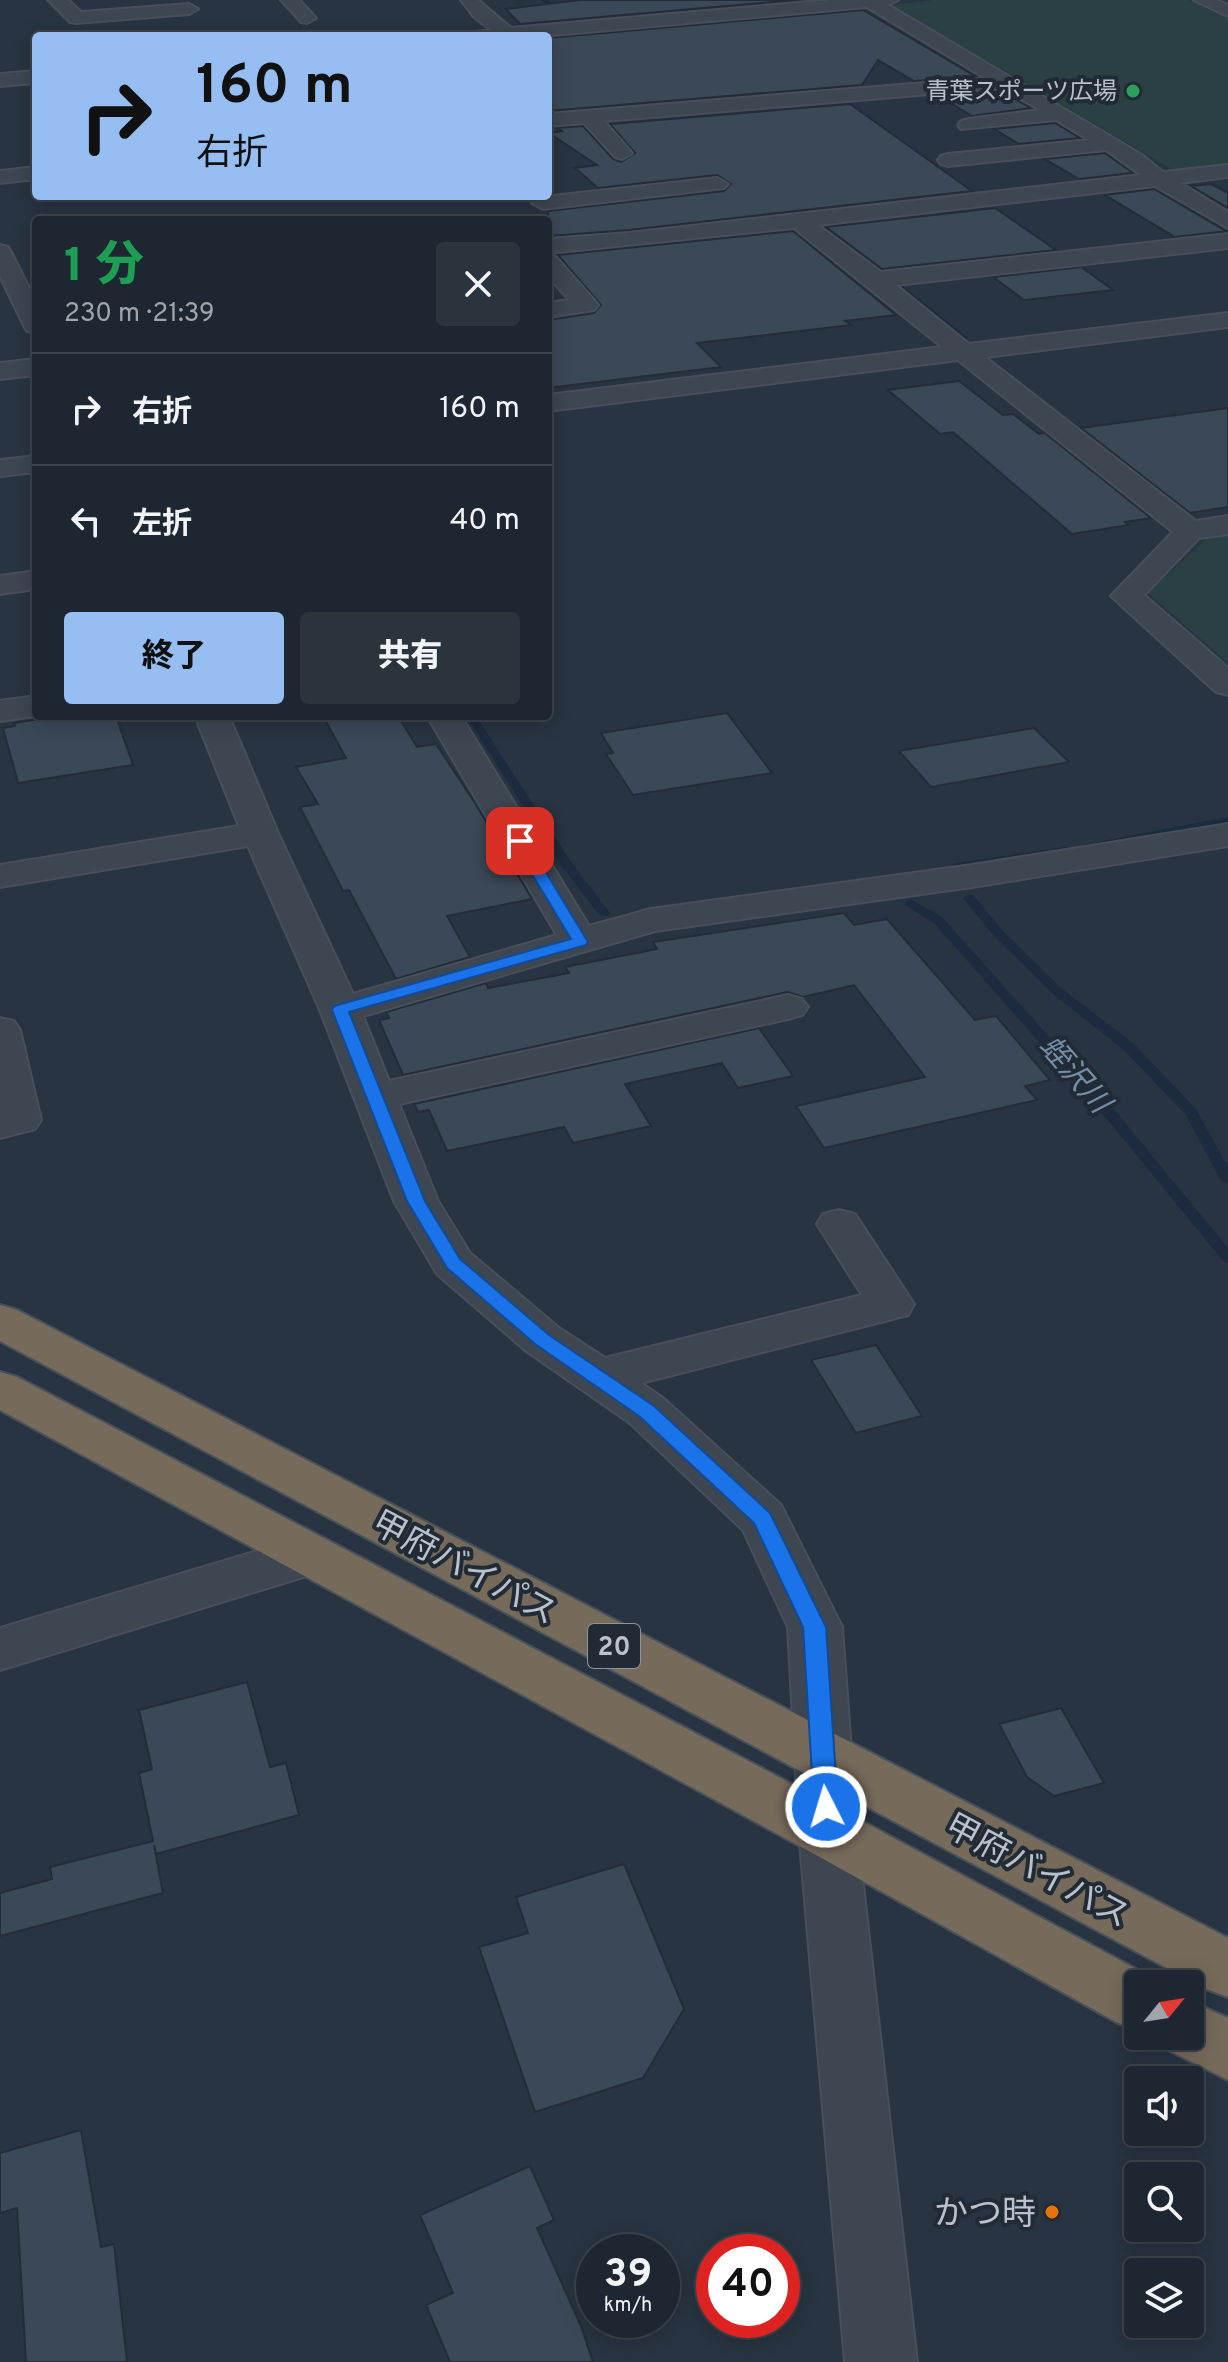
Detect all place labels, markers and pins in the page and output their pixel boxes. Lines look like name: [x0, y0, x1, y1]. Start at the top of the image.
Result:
place label: 青葉スポーツ広場: [925, 78, 1117, 108]
marker: 青葉スポーツ広場: [1124, 82, 1142, 100]
pin: [486, 807, 554, 875]
place label: かつ時: [934, 2194, 1036, 2237]
marker: かつ時: [1043, 2203, 1061, 2221]

